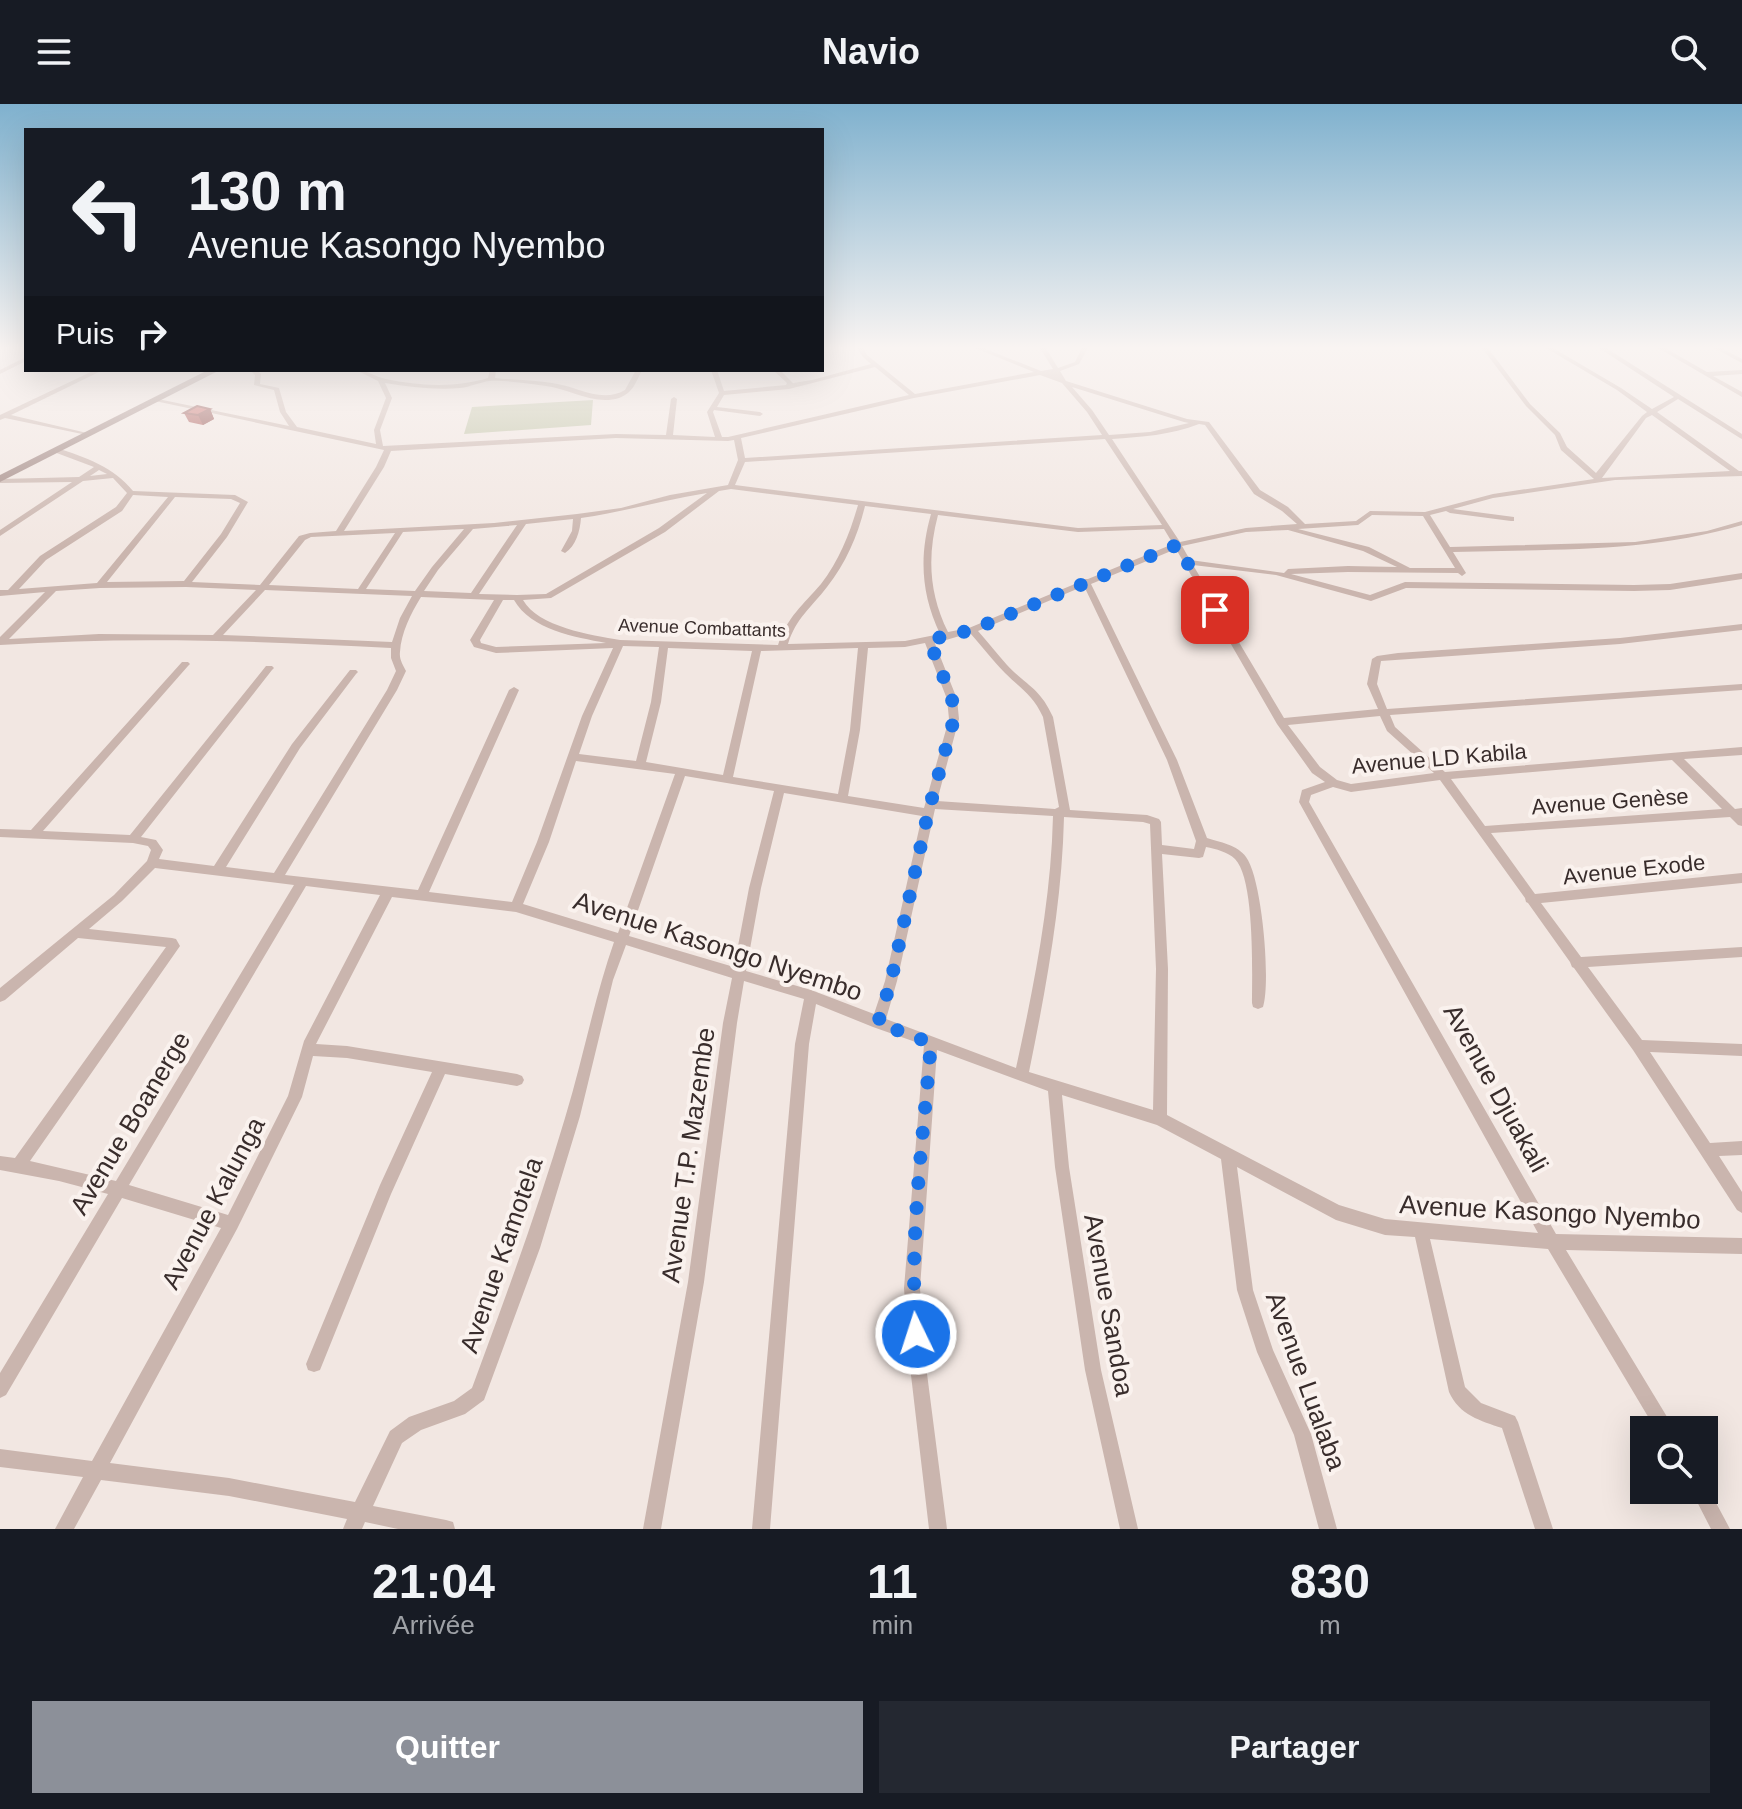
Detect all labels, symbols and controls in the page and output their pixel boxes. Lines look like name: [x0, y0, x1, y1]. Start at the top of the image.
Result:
icon: menu: [32, 30, 76, 74]
icon: search: [1666, 30, 1710, 74]
text: Navio: [822, 31, 920, 72]
text: 130 m: [188, 159, 347, 222]
icon: left: [56, 160, 160, 264]
text: Avenue Kasongo Nyembo: [188, 225, 606, 266]
icon: right: [130, 312, 174, 356]
text: Puis: [56, 317, 114, 350]
pin: [1181, 576, 1249, 644]
icon: arrive: [1193, 588, 1237, 632]
street label: Avenue Combattants: [618, 615, 786, 641]
street label: Avenue LD Kabila: [1350, 738, 1528, 779]
street label: Avenue Genèse: [1531, 784, 1689, 819]
street label: Avenue Exode: [1562, 850, 1706, 889]
street label: Avenue Kasongo Nyembo: [570, 885, 866, 1007]
street label: Avenue Djuakali: [1437, 999, 1555, 1177]
street label: Avenue Boanerge: [64, 1026, 196, 1220]
street label: Avenue T.P. Mazembe: [655, 1026, 721, 1284]
street label: Avenue Kalunga: [155, 1111, 271, 1294]
street label: Avenue Kamotela: [453, 1153, 549, 1357]
street label: Avenue Kasongo Nyembo: [1399, 1189, 1701, 1235]
street label: Avenue Sandoa: [1078, 1212, 1140, 1399]
street label: Avenue Lualaba: [1260, 1288, 1352, 1475]
position arrow: [874, 1292, 958, 1376]
map controls: [1630, 1416, 1718, 1504]
button: search: [1630, 1416, 1718, 1504]
text: 21:04: [372, 1555, 495, 1608]
text: 11: [867, 1555, 918, 1608]
text: 830: [1290, 1555, 1370, 1608]
text: Arrivée: [392, 1610, 475, 1640]
text: min: [871, 1610, 913, 1640]
text: m: [1319, 1610, 1341, 1640]
button: Quitter: [32, 1701, 863, 1793]
button: Partager: [879, 1701, 1710, 1793]

